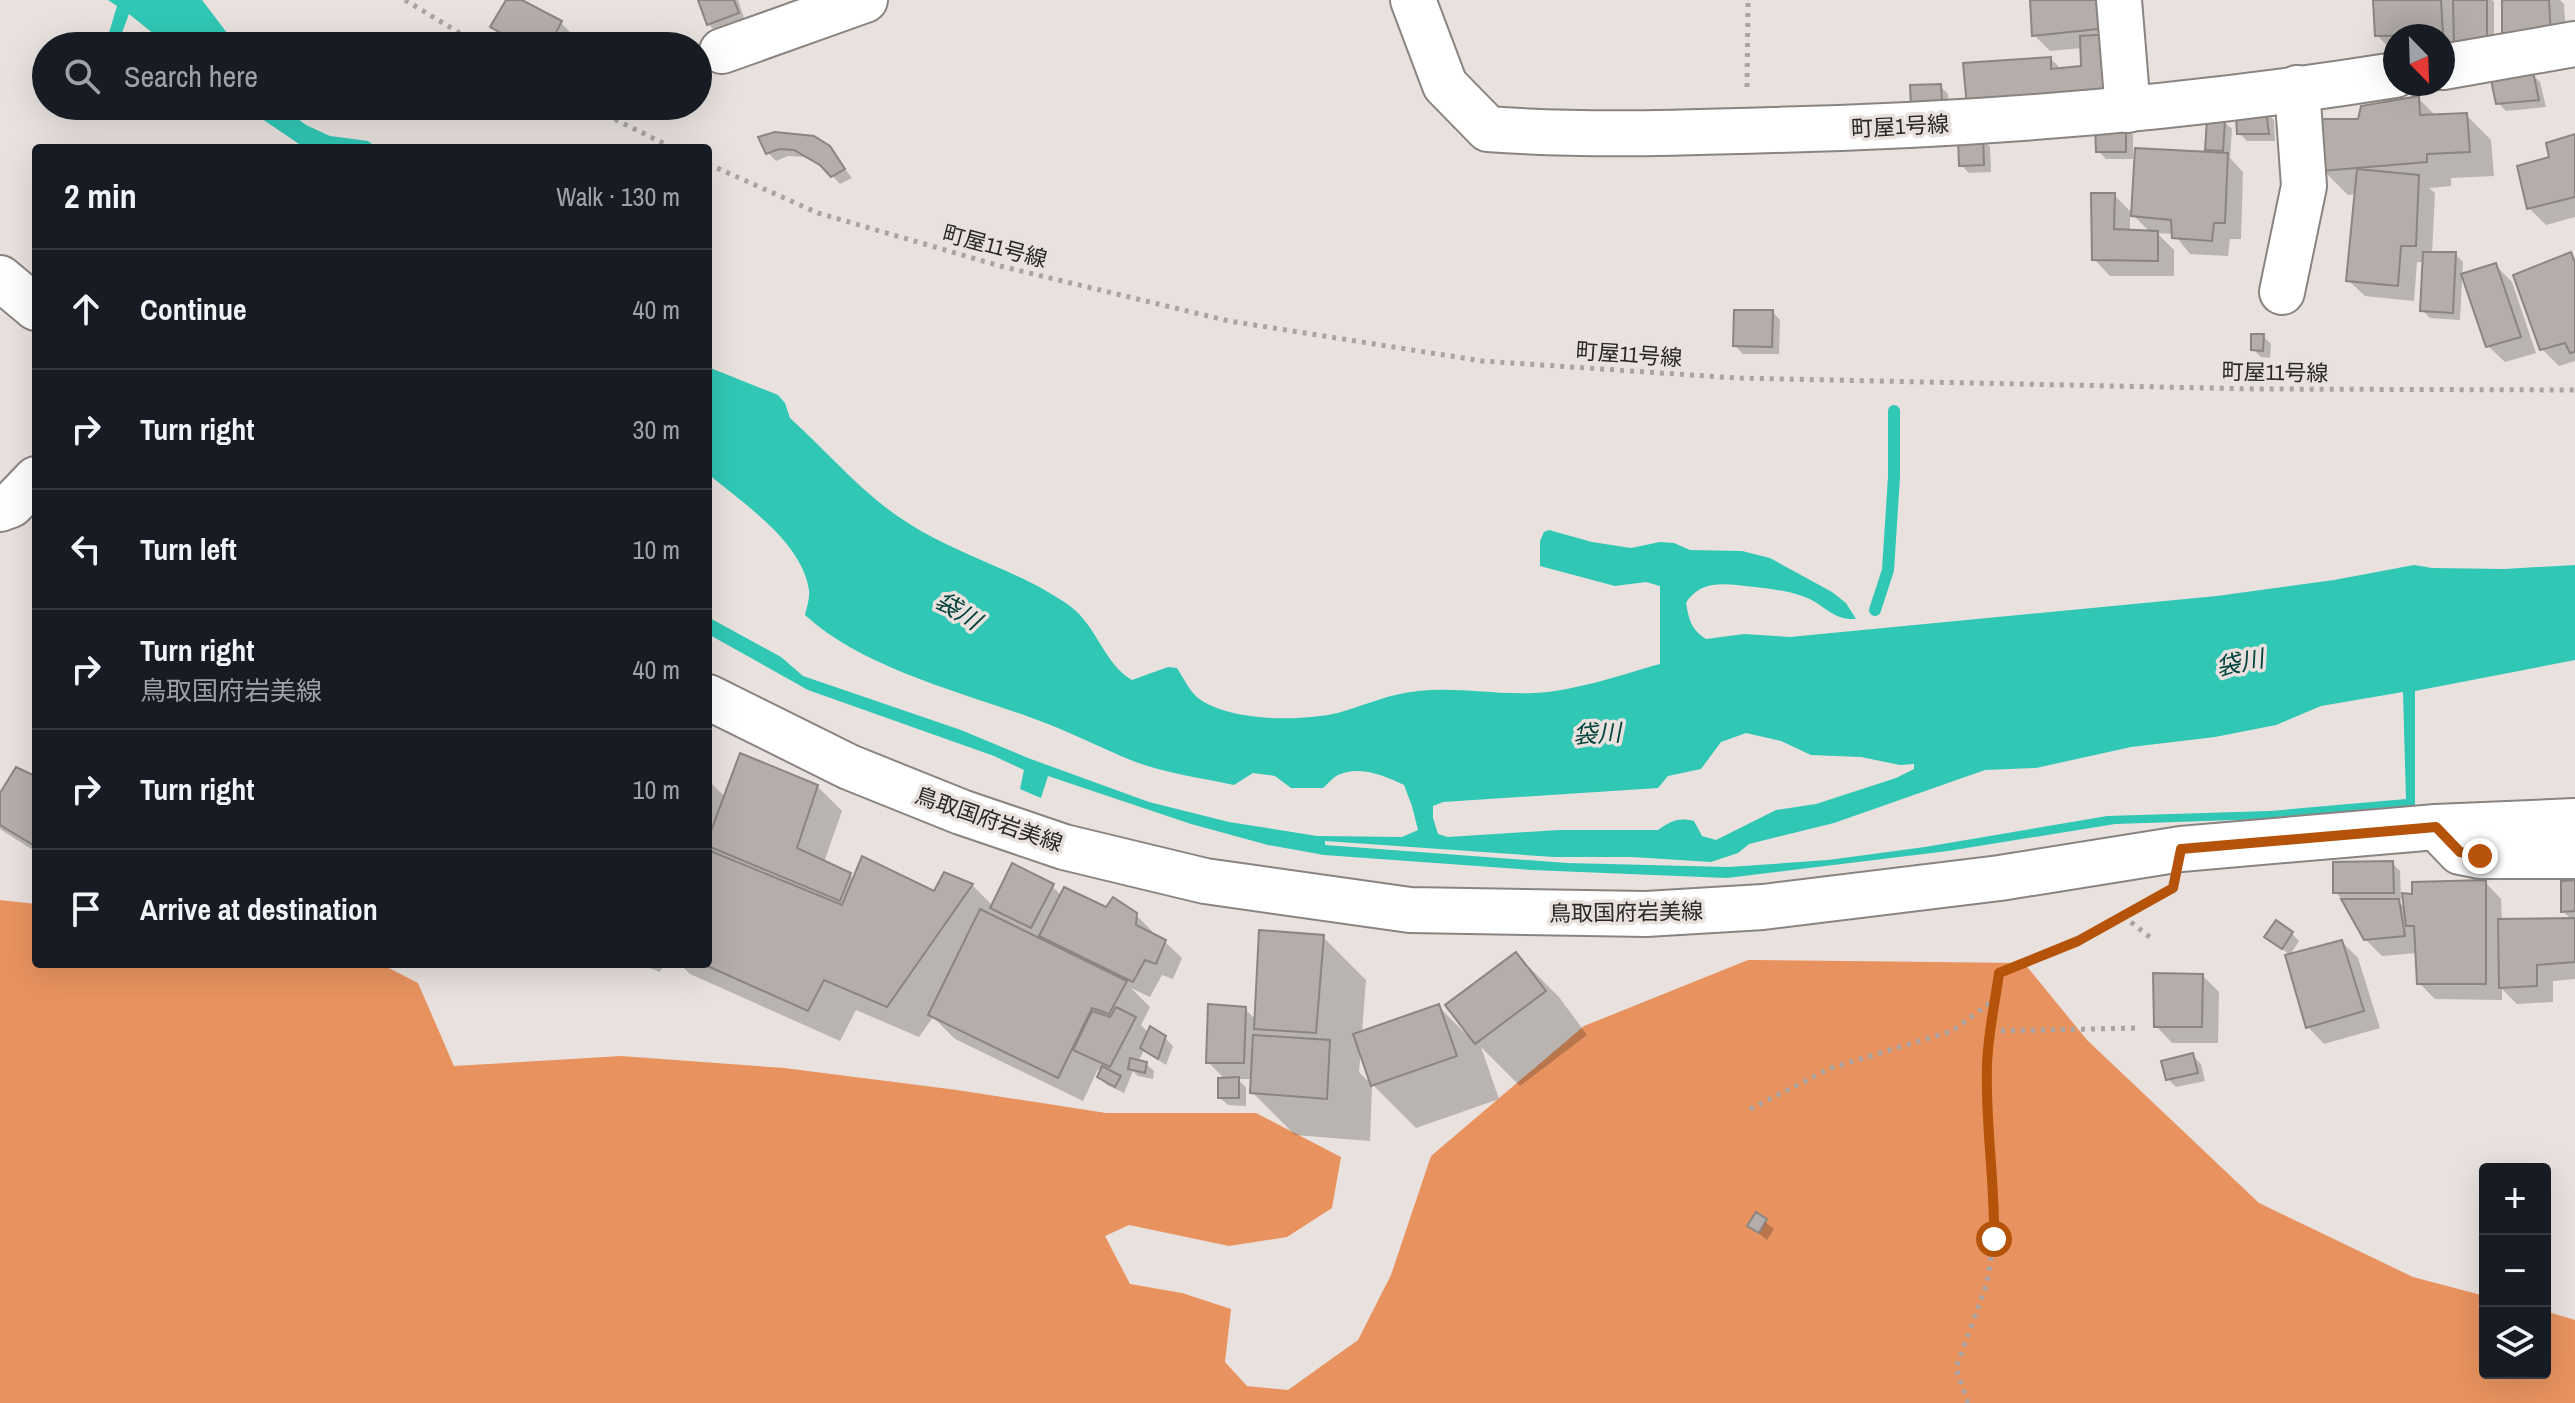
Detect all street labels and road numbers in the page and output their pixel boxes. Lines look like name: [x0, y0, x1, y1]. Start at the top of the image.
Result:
street label: 町屋1号線: [1850, 108, 1950, 144]
street label: 町屋11号線: [940, 218, 1050, 274]
street label: 町屋11号線: [1575, 335, 1683, 373]
street label: 町屋11号線: [2221, 356, 2329, 388]
street label: 鳥取国府岩美線: [911, 780, 1067, 858]
street label: 鳥取国府岩美線: [1549, 896, 1703, 928]

